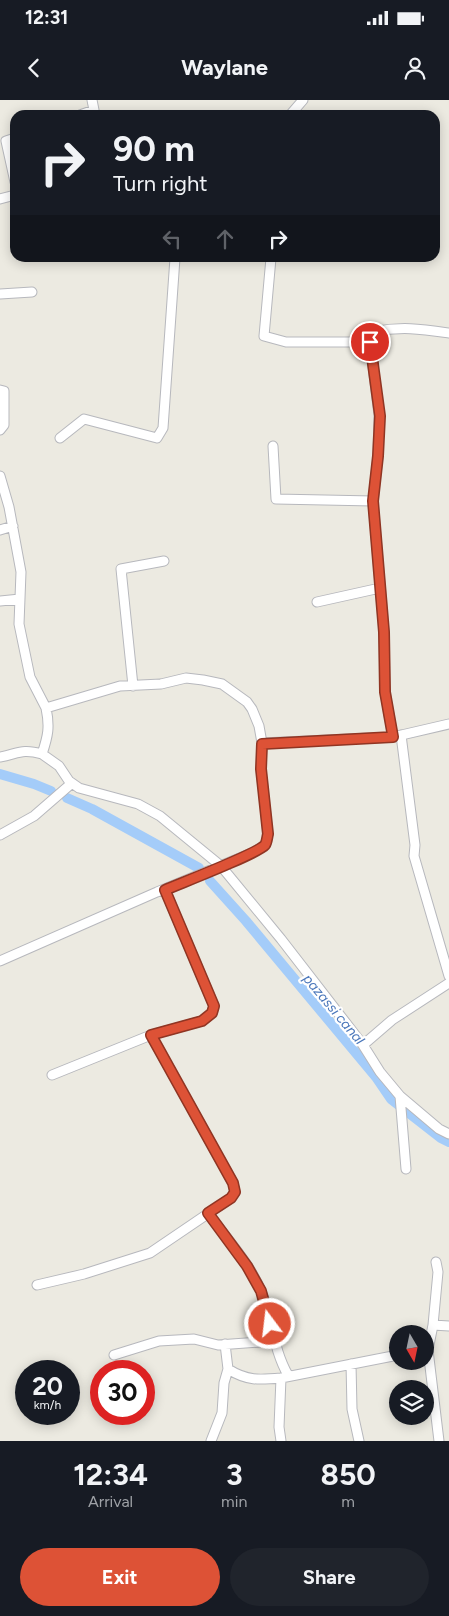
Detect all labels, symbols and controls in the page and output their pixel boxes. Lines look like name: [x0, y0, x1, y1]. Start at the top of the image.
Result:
text: 12:31: [25, 6, 68, 29]
icon: back: [20, 54, 48, 82]
text: Waylane: [181, 54, 268, 81]
icon: person: [401, 54, 429, 82]
text: 90 m: [113, 128, 195, 170]
icon: right: [30, 130, 95, 195]
text: Turn right: [113, 170, 208, 197]
icon: left: [158, 225, 186, 253]
icon: ahead: [211, 225, 239, 253]
icon: right: [264, 225, 292, 253]
pin: [349, 321, 391, 363]
icon: arrive: [356, 328, 384, 356]
water label: pazassi canal: [299, 971, 368, 1049]
position arrow: [243, 1297, 295, 1349]
north arrow: [389, 1325, 434, 1370]
map controls: [389, 1325, 434, 1425]
speed limit sign: 30: [90, 1360, 155, 1425]
text: 20: [32, 1371, 63, 1401]
button: layers: [389, 1380, 434, 1425]
text: km/h: [34, 1398, 61, 1412]
text: 12:34: [73, 1456, 148, 1493]
text: 3: [226, 1456, 243, 1493]
text: 850: [321, 1456, 376, 1493]
text: Arrival: [88, 1492, 133, 1511]
text: min: [221, 1492, 247, 1511]
text: m: [341, 1492, 355, 1511]
button: Exit: [20, 1548, 220, 1606]
button: Share: [230, 1548, 429, 1606]

